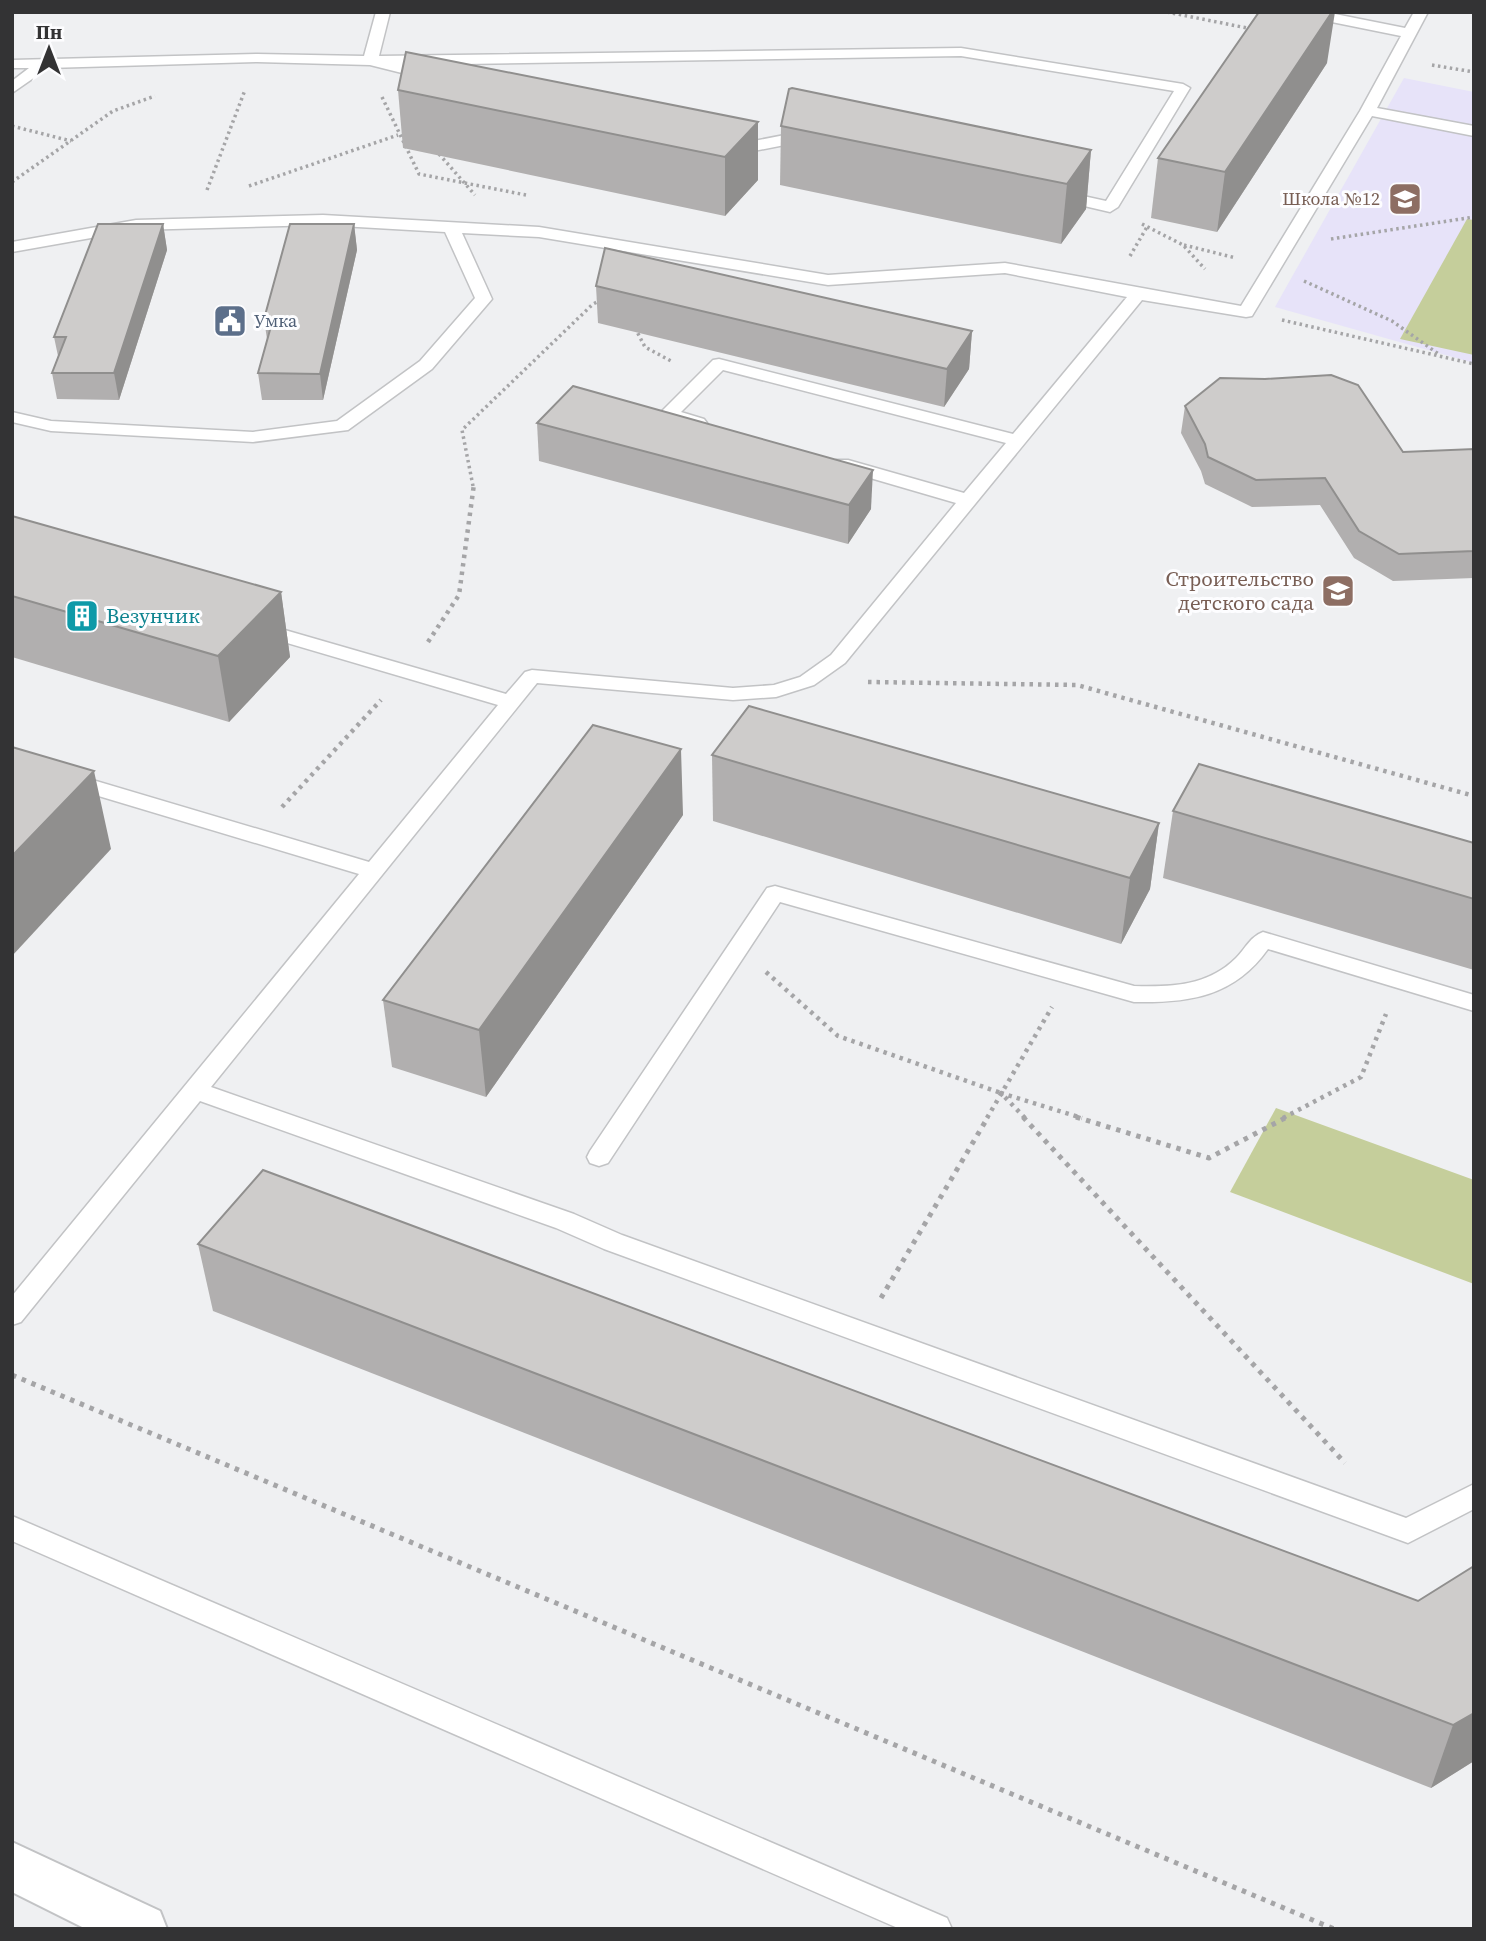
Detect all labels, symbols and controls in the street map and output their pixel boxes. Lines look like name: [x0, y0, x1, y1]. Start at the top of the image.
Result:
north arrow: [14, 14, 84, 84]
text: Пн: [36, 19, 62, 45]
school or university icon: Школа №12: [1386, 180, 1424, 218]
place label: Школа №12: [1282, 186, 1380, 211]
public building icon: Умка: [211, 302, 249, 340]
place label: Умка: [254, 308, 298, 333]
place label: Строительство детского сада: [1166, 564, 1314, 617]
school or university icon: Строительство детского сада: [1319, 572, 1357, 610]
building icon: Везунчик: [63, 597, 101, 635]
place label: Везунчик: [106, 601, 200, 630]

